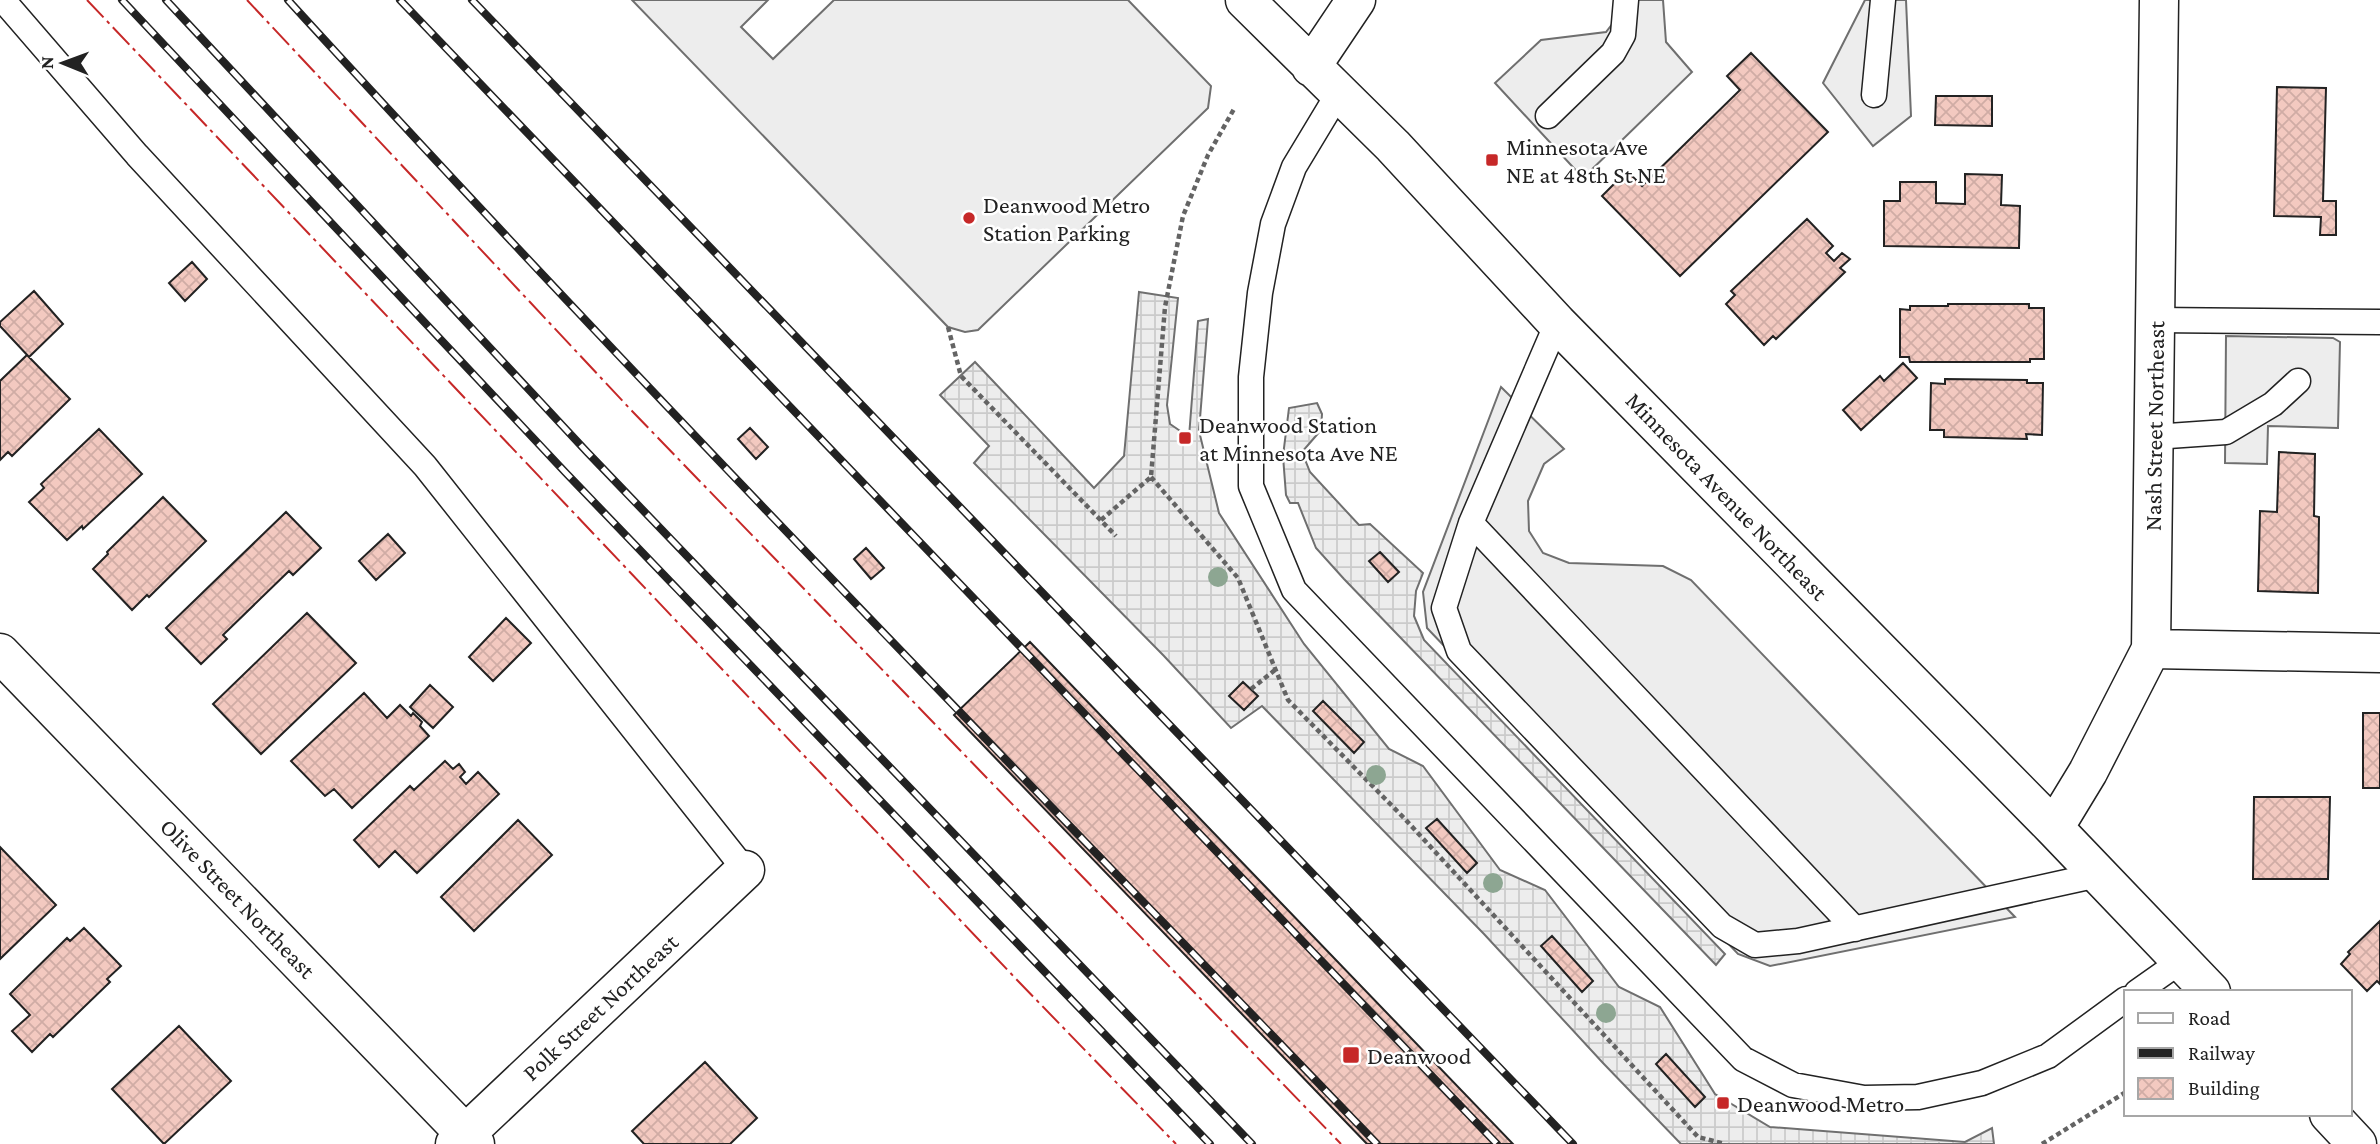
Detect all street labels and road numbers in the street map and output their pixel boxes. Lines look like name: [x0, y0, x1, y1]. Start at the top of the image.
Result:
street label: Nash Street Northeast: [2139, 320, 2169, 531]
street label: Minnesota Avenue Northeast: [1621, 386, 1834, 606]
street label: Olive Street Northeast: [155, 813, 322, 984]
street label: Polk Street Northeast: [517, 927, 684, 1086]

